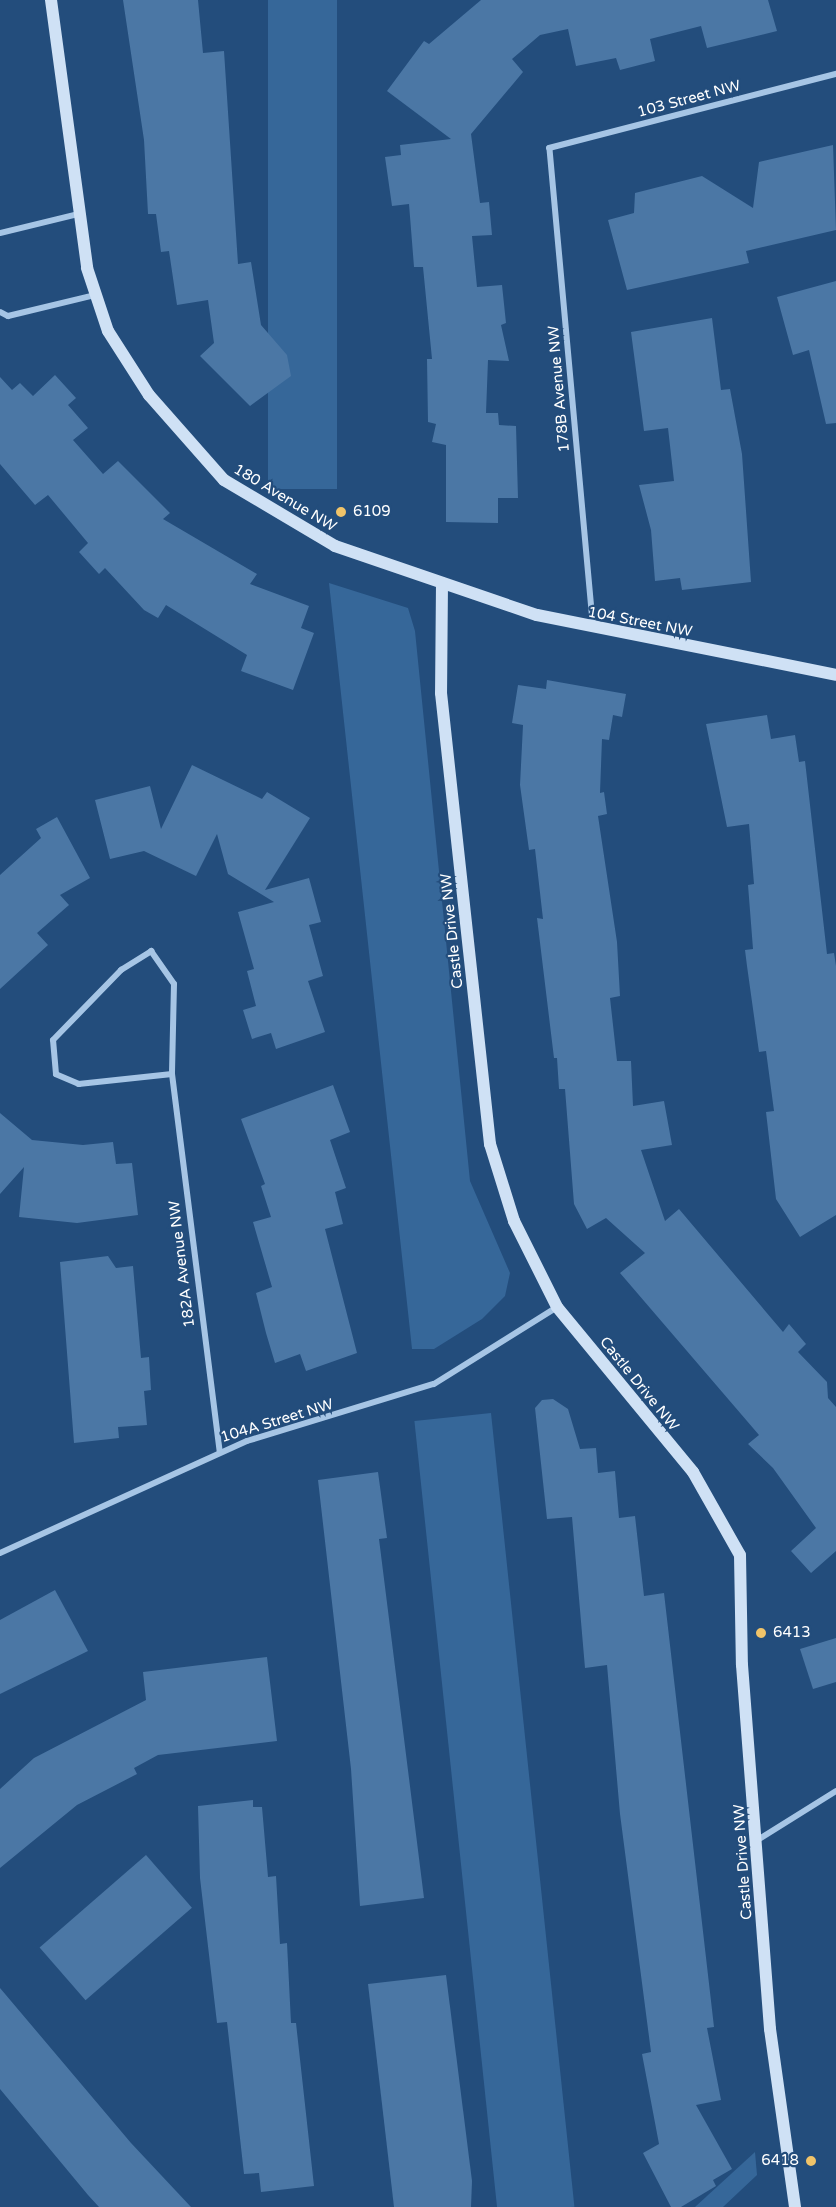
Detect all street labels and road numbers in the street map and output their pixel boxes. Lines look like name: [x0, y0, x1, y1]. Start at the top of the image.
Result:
street label: 103 Street NW: [635, 77, 743, 121]
street label: 178B Avenue NW: [544, 325, 574, 453]
street label: 180 Avenue NW: [230, 460, 340, 536]
street label: 104 Street NW: [586, 603, 694, 641]
street label: Castle Drive NW: [437, 872, 467, 990]
street label: 182A Avenue NW: [165, 1199, 199, 1329]
street label: Castle Drive NW: [596, 1333, 682, 1435]
street label: 104A Street NW: [218, 1395, 336, 1447]
street label: Castle Drive NW: [730, 1804, 756, 1920]

